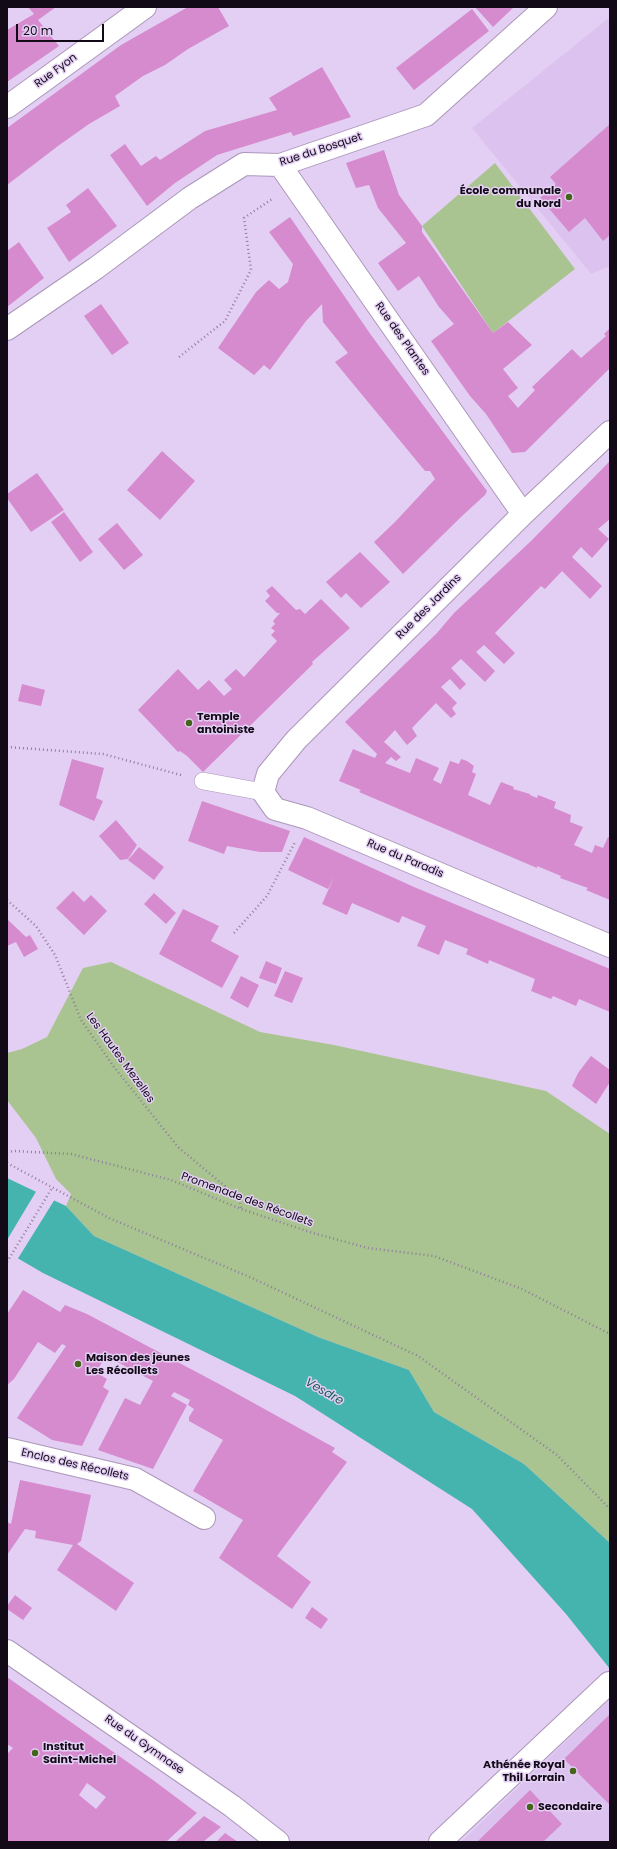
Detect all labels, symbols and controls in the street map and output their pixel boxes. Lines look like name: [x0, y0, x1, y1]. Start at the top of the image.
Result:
scale bar: [18, 16, 106, 42]
text: 20 m: [23, 22, 53, 39]
street label: Rue Fyon: [32, 51, 80, 91]
street label: Rue du Bosquet: [278, 130, 364, 170]
place label: École communale du Nord: [460, 184, 561, 210]
marker: École communale du Nord: [564, 192, 574, 202]
street label: Rue des Plantes: [372, 300, 432, 378]
street label: Rue des Jardins: [394, 572, 464, 642]
place label: Temple antoiniste: [197, 710, 255, 736]
marker: Temple antoiniste: [184, 718, 194, 728]
street label: Rue du Paradis: [365, 837, 445, 881]
street label: Les Hautes Mezelles: [83, 1010, 157, 1106]
street label: Promenade des Récollets: [179, 1170, 315, 1230]
place label: Maison des jeunes Les Récollets: [86, 1351, 190, 1377]
marker: Maison des jeunes Les Récollets: [73, 1359, 83, 1369]
water label: Vesdre: [302, 1375, 346, 1409]
street label: Enclos des Récollets: [20, 1446, 130, 1484]
street label: Rue du Gymnase: [102, 1713, 186, 1777]
place label: Institut Saint-Michel: [43, 1740, 116, 1766]
marker: Institut Saint-Michel: [30, 1748, 40, 1758]
place label: Athénée Royal Thil Lorrain: [483, 1758, 565, 1784]
marker: Athénée Royal Thil Lorrain: [568, 1766, 578, 1776]
place label: Secondaire: [538, 1800, 602, 1814]
marker: Secondaire: [525, 1802, 535, 1812]

